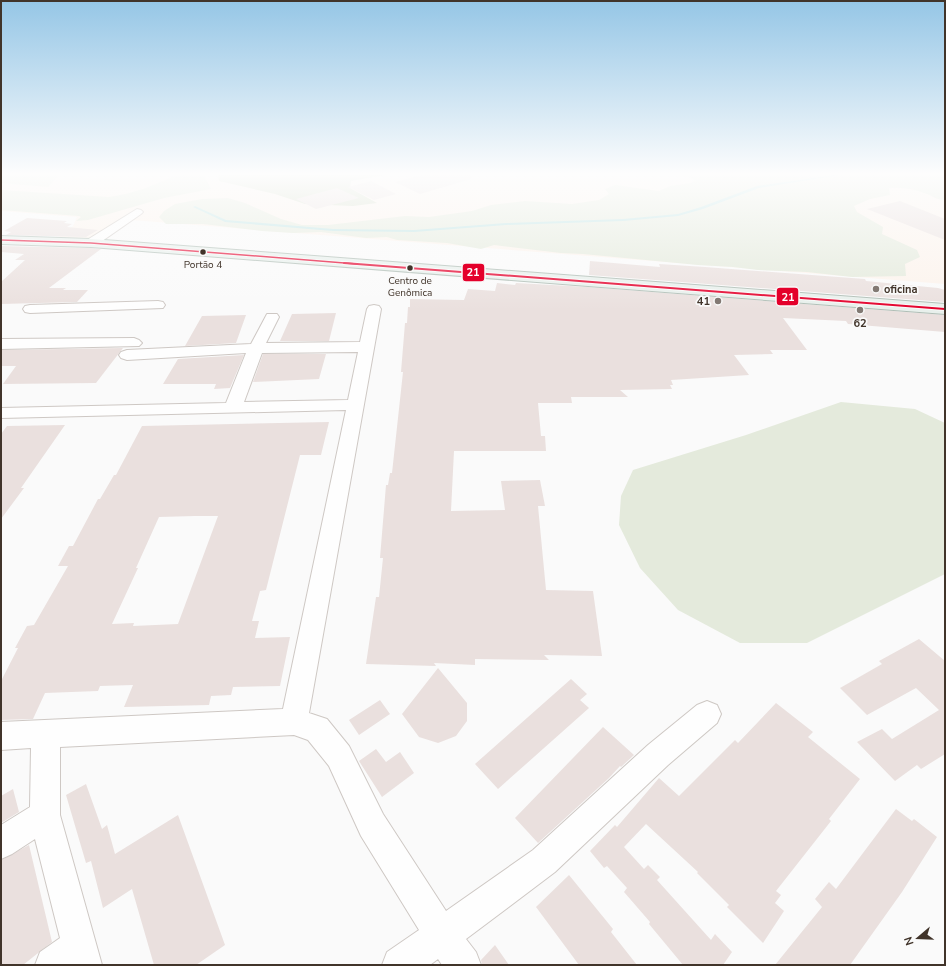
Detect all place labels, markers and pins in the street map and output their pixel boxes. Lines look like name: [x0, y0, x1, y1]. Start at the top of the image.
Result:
marker: Portão 4: [198, 247, 208, 257]
place label: Portão 4: [184, 258, 222, 272]
marker: Centro de Genômica: [405, 263, 415, 273]
place label: Centro de Genômica: [388, 274, 432, 300]
place label: oficina: [884, 282, 917, 297]
marker: oficina: [871, 284, 881, 294]
place label: 41: [697, 294, 710, 309]
marker: 41: [713, 296, 723, 306]
marker: 62: [855, 305, 865, 315]
place label: 62: [853, 316, 867, 331]

